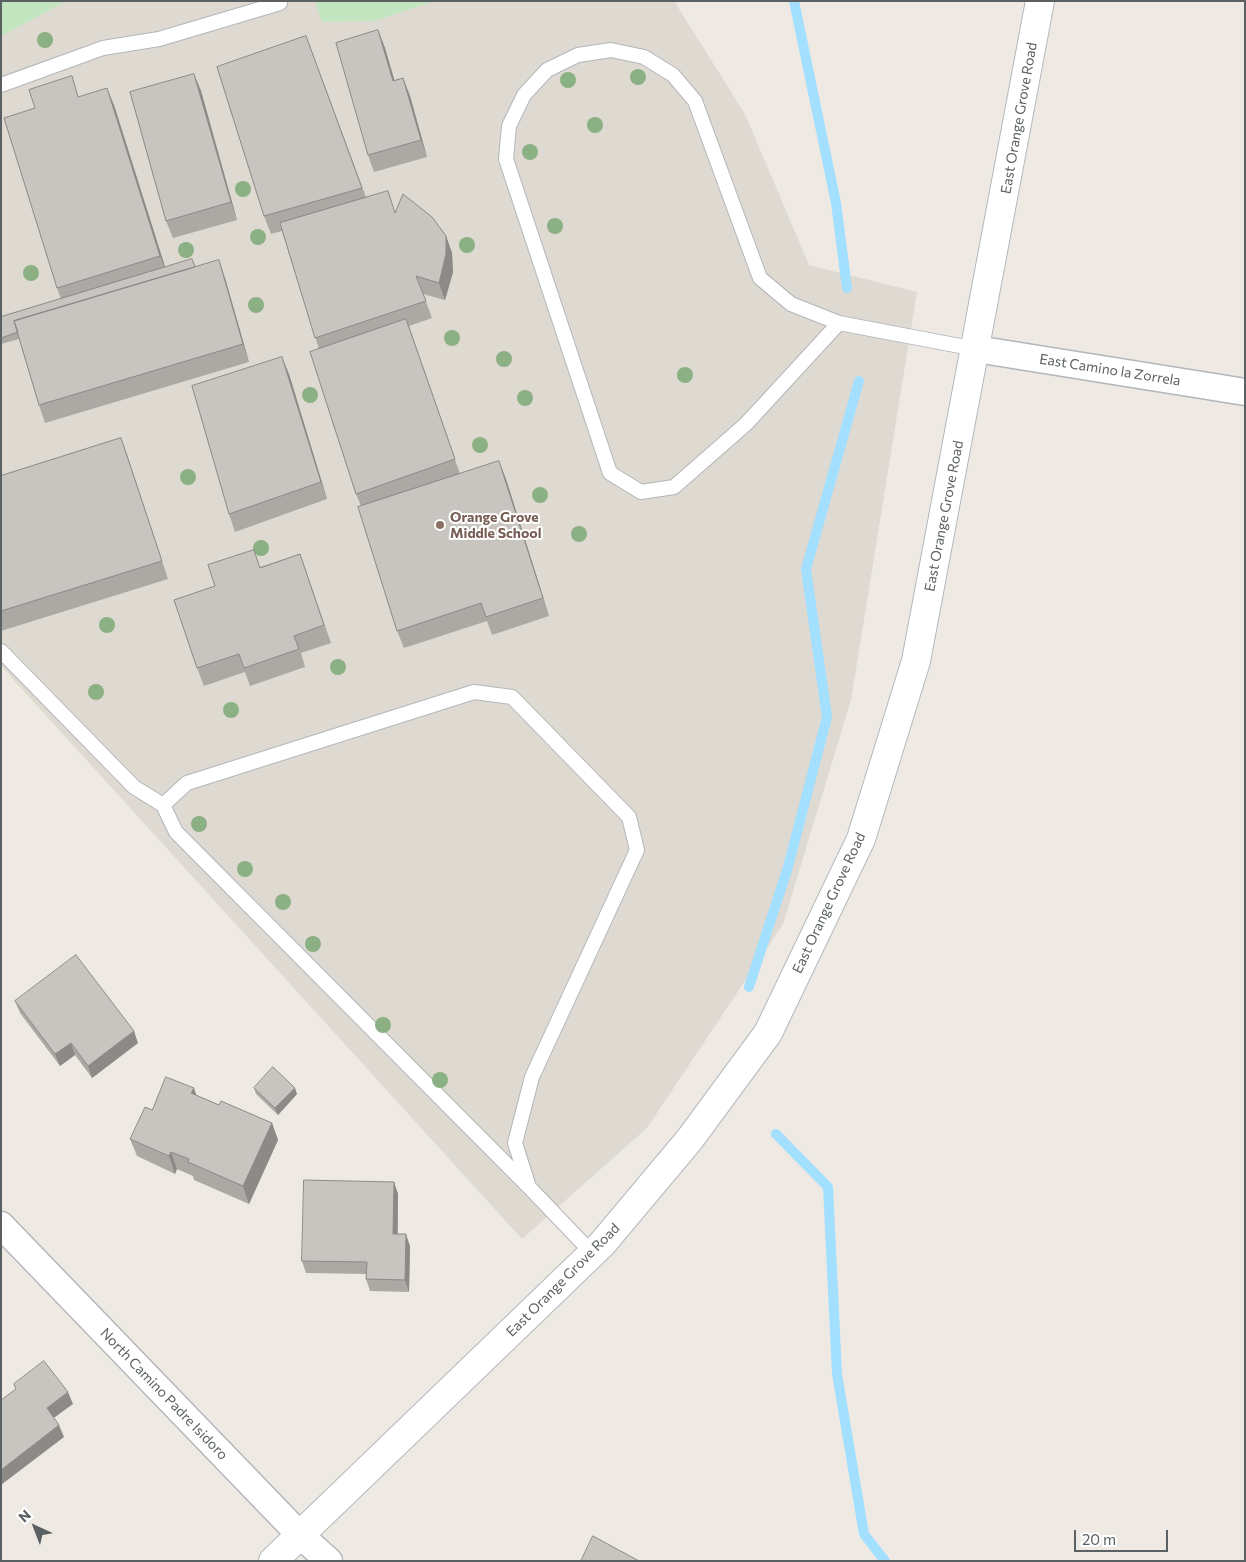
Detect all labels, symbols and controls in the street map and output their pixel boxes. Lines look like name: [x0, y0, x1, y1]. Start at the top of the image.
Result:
street label: East Orange Grove Road: [997, 41, 1041, 195]
street label: East Camino la Zorrela: [1038, 351, 1182, 389]
street label: East Orange Grove Road: [921, 439, 967, 593]
place label: Orange Grove Middle School: [450, 509, 541, 542]
marker: Orange Grove Middle School: [434, 519, 446, 531]
street label: East Orange Grove Road: [789, 830, 869, 976]
street label: East Orange Grove Road: [503, 1220, 623, 1340]
street label: North Camino Padre Isidoro: [97, 1325, 231, 1463]
north arrow: [10, 1502, 60, 1552]
text: N: [15, 1506, 34, 1525]
scale bar: [1076, 1520, 1170, 1552]
text: 20 m: [1082, 1530, 1116, 1548]

